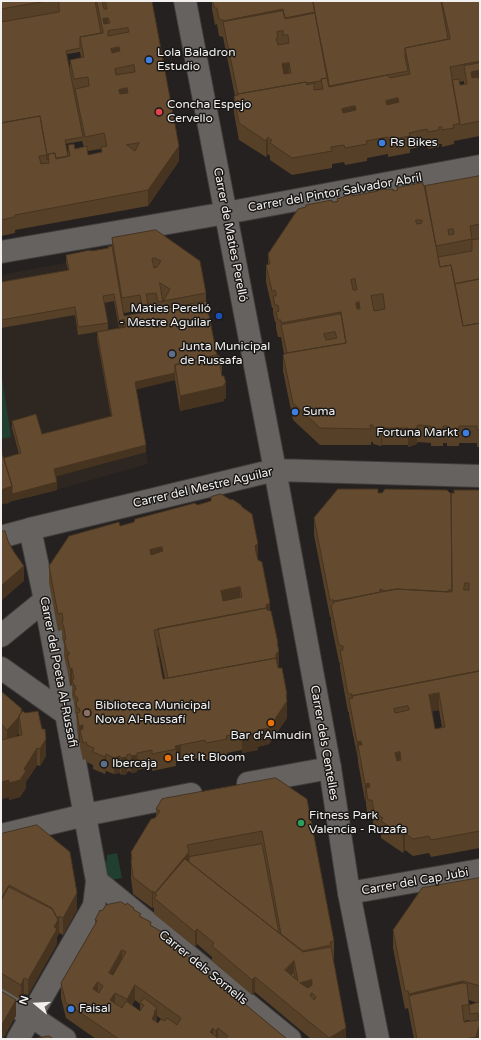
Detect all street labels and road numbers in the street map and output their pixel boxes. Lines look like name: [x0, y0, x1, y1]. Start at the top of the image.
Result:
street label: Carrer de Maties Perelló: [210, 167, 250, 303]
street label: Carrer del Pintor Salvador Abril: [247, 171, 423, 215]
street label: Carrer del Mestre Aguilar: [132, 465, 274, 511]
street label: Carrer del Poeta Al-Russafi: [36, 595, 80, 749]
street label: Carrer dels Centelles: [307, 684, 341, 802]
street label: Carrer del Cap Jubi: [360, 866, 470, 898]
street label: Carrer dels Sornells: [156, 928, 250, 1008]

